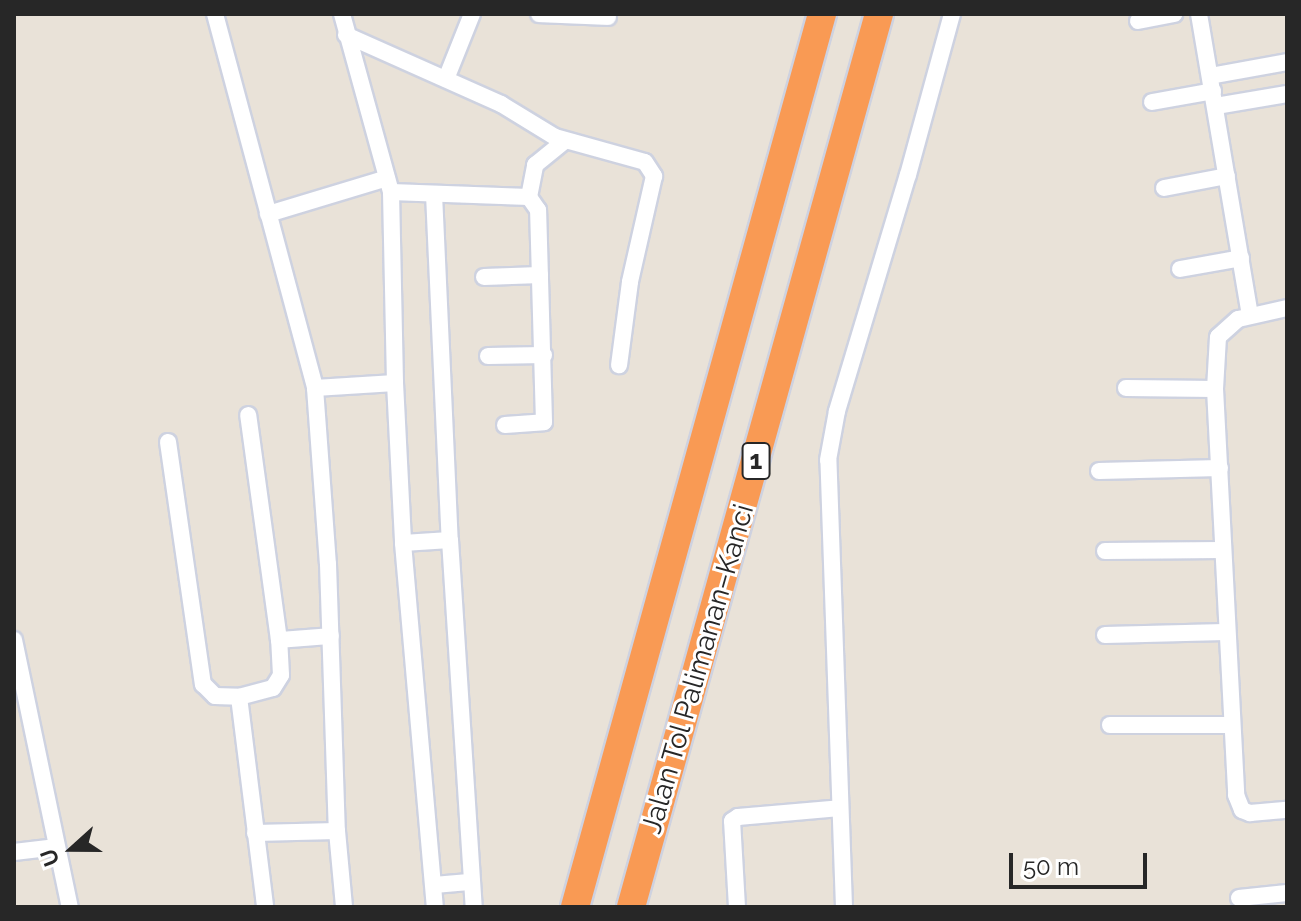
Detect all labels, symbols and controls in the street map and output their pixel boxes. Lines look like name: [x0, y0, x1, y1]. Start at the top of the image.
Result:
road number: 1: [740, 439, 772, 483]
street label: Jalan Tol Palimanan–Kanci: [635, 500, 761, 838]
north arrow: [32, 809, 112, 889]
scale bar: [1013, 837, 1151, 887]
text: U: [35, 845, 65, 870]
text: 50 m: [1023, 852, 1079, 881]

